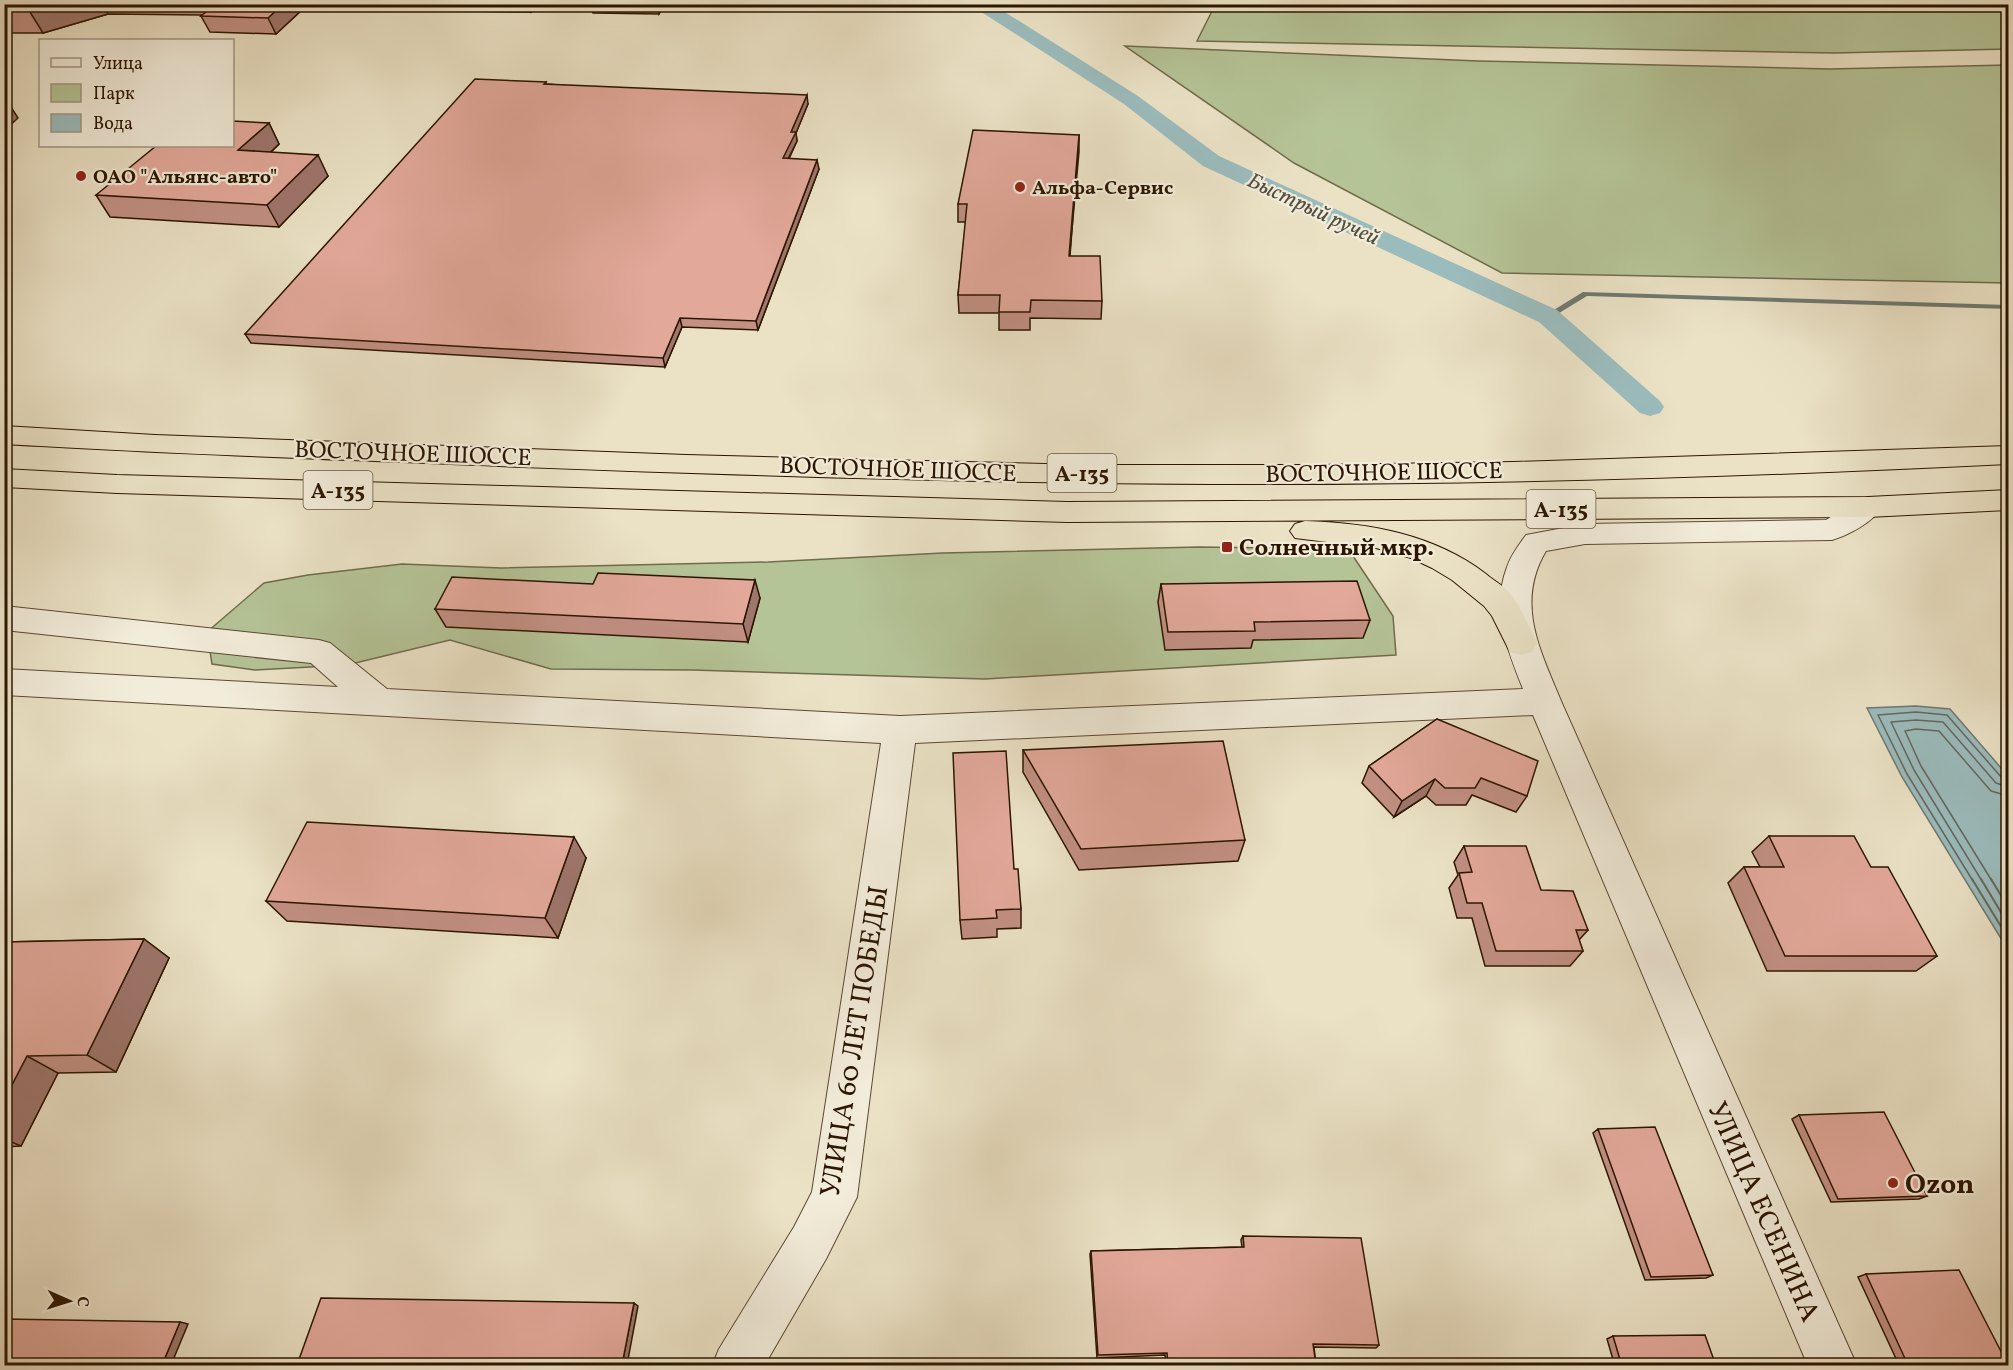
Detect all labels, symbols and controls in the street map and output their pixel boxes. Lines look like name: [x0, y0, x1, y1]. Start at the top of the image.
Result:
legend: [39, 39, 234, 147]
text: Улица: [93, 52, 143, 77]
text: Парк: [93, 82, 135, 107]
text: Вода: [93, 112, 133, 137]
place label: ОАО "Альянс-авто": [93, 164, 277, 192]
water label: Быстрый ручей: [1242, 166, 1384, 254]
marker: ОАО "Альянс-авто": [74, 169, 88, 183]
place label: Альфа-Сервис: [1032, 175, 1173, 203]
marker: Альфа-Сервис: [1013, 180, 1027, 194]
street label: ВОСТОЧНОЕ ШОССЕ: [294, 434, 532, 476]
street label: ВОСТОЧНОЕ ШОССЕ: [779, 450, 1017, 492]
road number: А-135: [1048, 454, 1116, 492]
street label: ВОСТОЧНОЕ ШОССЕ: [1265, 455, 1503, 493]
road number: А-135: [304, 471, 372, 509]
road number: А-135: [1526, 490, 1596, 528]
place label: Солнечный мкр.: [1239, 532, 1434, 566]
marker: Солнечный мкр.: [1220, 540, 1234, 554]
street label: УЛИЦА 60 ЛЕТ ПОБЕДЫ: [812, 883, 899, 1200]
street label: УЛИЦА ЕСЕНИНА: [1697, 1096, 1829, 1329]
place label: Ozon: [1905, 1166, 1975, 1205]
marker: Ozon: [1886, 1176, 1900, 1190]
north arrow: [39, 1271, 99, 1331]
text: С: [71, 1296, 93, 1307]

